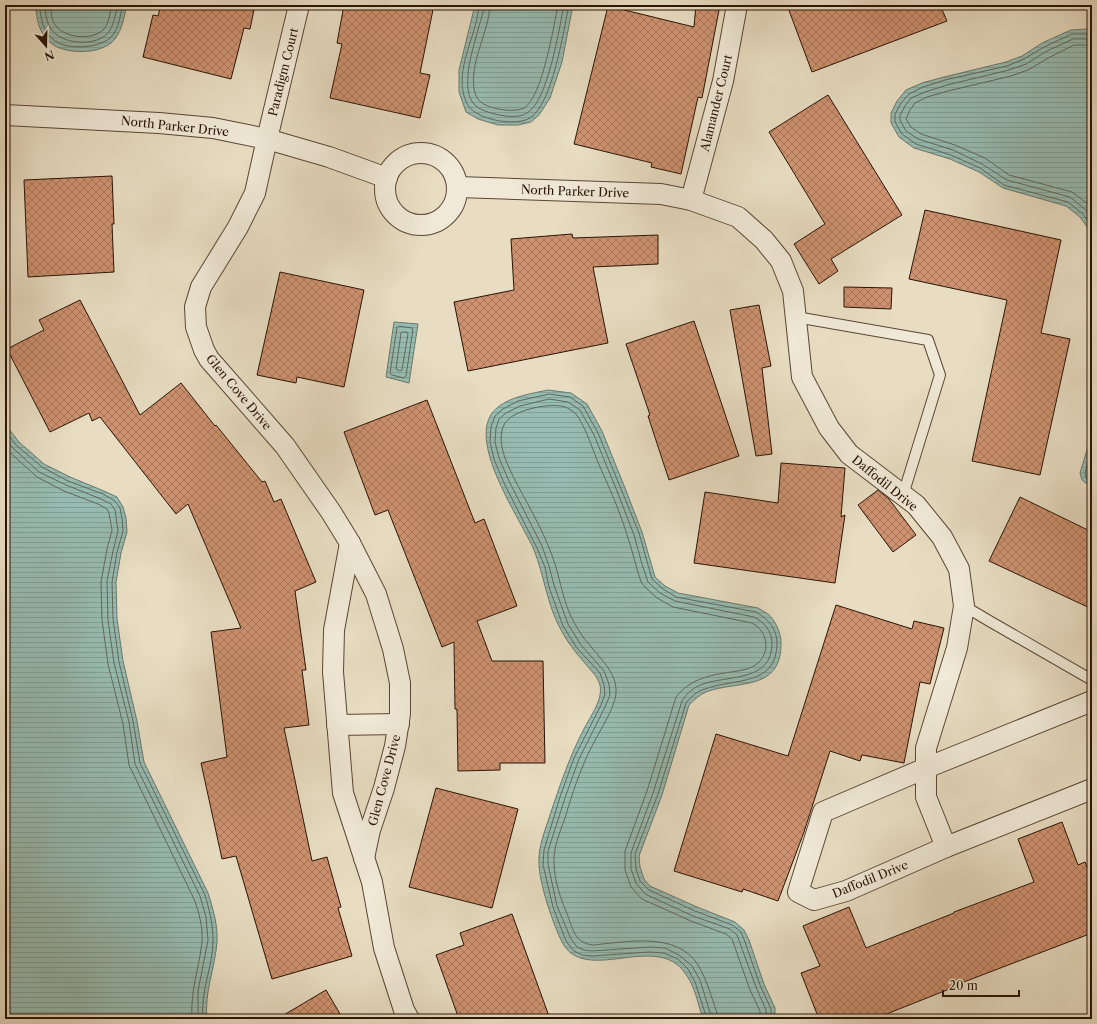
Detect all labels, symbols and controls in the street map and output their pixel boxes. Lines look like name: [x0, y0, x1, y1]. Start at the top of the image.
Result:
north arrow: [26, 26, 66, 66]
street label: Paradigm Court: [265, 26, 301, 118]
text: N: [42, 47, 56, 64]
street label: Alamander Court: [696, 52, 735, 154]
street label: North Parker Drive: [120, 113, 230, 139]
street label: North Parker Drive: [521, 182, 630, 200]
street label: Glen Cove Drive: [203, 351, 275, 433]
street label: Daffodil Drive: [849, 452, 921, 514]
street label: Glen Cove Drive: [365, 732, 404, 827]
street label: Daffodil Drive: [830, 857, 910, 901]
scale bar: [943, 972, 1019, 998]
text: 20 m: [949, 978, 978, 993]

